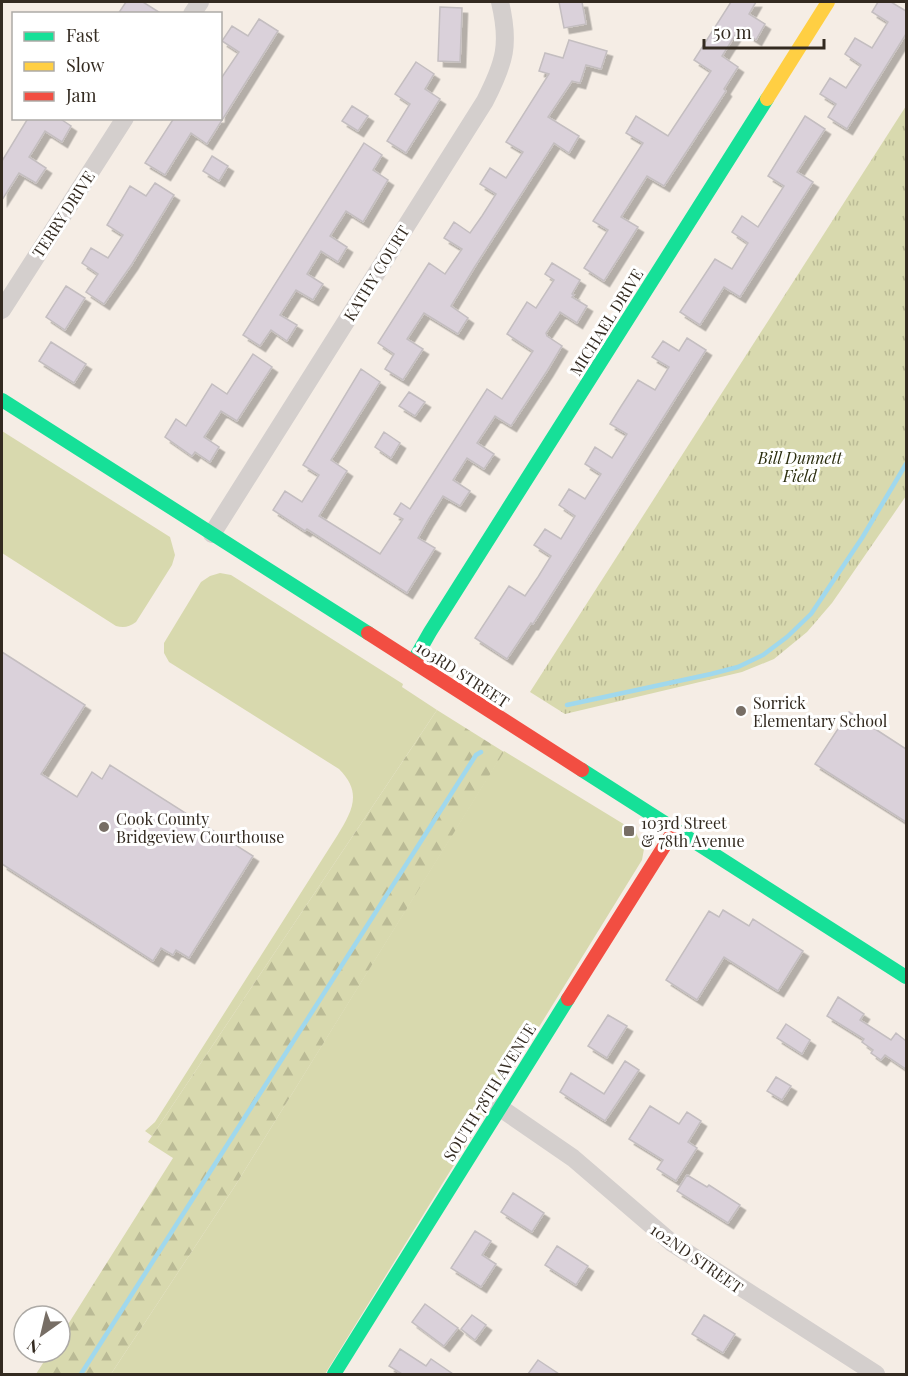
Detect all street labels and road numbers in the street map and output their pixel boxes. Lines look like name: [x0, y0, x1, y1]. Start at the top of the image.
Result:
street label: TERRY DRIVE: [27, 166, 99, 262]
street label: KATHY COURT: [338, 221, 414, 325]
street label: MICHAEL DRIVE: [565, 265, 647, 379]
street label: 103RD STREET: [412, 636, 514, 712]
street label: SOUTH 78TH AVENUE: [438, 1019, 540, 1165]
street label: 102ND STREET: [647, 1218, 747, 1298]

